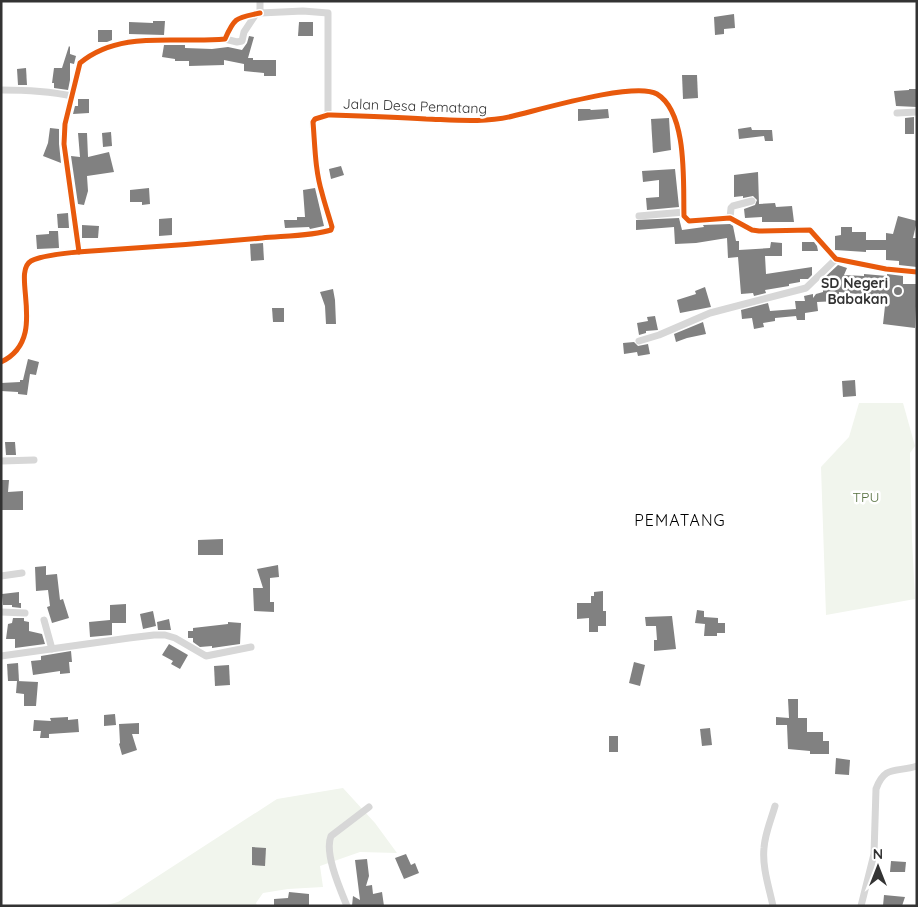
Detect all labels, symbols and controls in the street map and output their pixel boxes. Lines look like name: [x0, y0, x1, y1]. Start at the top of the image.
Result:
street label: Jalan Desa Pematang: [342, 94, 488, 118]
place label: SD Negeri Babakan: [821, 274, 888, 308]
marker: SD Negeri Babakan: [892, 285, 904, 297]
park label: TPU: [853, 488, 879, 506]
district label: PEMATANG: [634, 510, 726, 530]
north arrow: [853, 842, 903, 892]
text: N: [873, 845, 883, 863]

